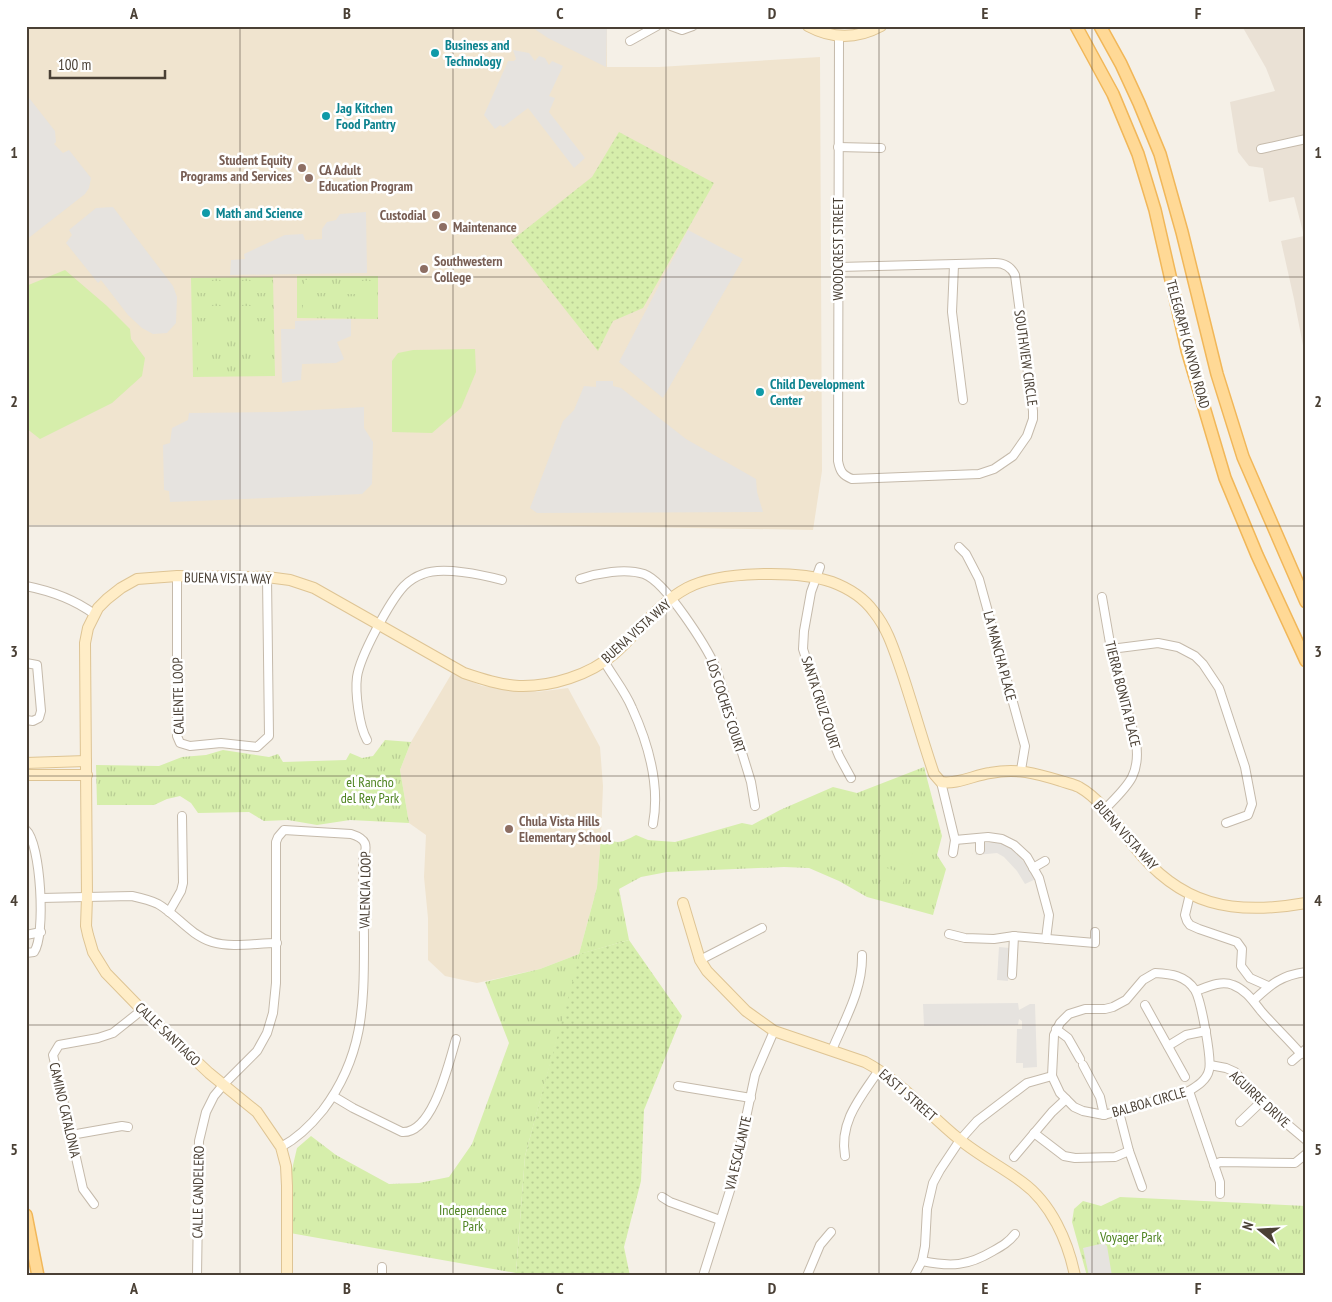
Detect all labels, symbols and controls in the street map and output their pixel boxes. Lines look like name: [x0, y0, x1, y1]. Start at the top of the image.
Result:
text: A: [129, 3, 139, 23]
text: B: [343, 3, 351, 23]
text: C: [556, 3, 564, 23]
text: D: [768, 3, 777, 23]
text: E: [982, 3, 989, 23]
text: F: [1195, 3, 1202, 23]
place label: Business and Technology: [445, 36, 509, 70]
marker: Business and Technology: [429, 47, 441, 59]
scale bar: [50, 48, 165, 80]
text: 100 m: [58, 55, 91, 74]
place label: Jag Kitchen Food Pantry: [335, 99, 396, 133]
marker: Jag Kitchen Food Pantry: [320, 110, 332, 122]
text: 1: [10, 142, 18, 162]
text: 1: [1314, 142, 1322, 162]
place label: Student Equity Programs and Services: [180, 151, 292, 185]
place label: CA Adult Education Program: [319, 161, 413, 195]
marker: Student Equity Programs and Services: [296, 162, 308, 174]
marker: CA Adult Education Program: [303, 172, 315, 184]
street label: WOODCREST STREET: [829, 197, 847, 301]
place label: Math and Science: [216, 204, 303, 222]
place label: Custodial: [380, 206, 427, 224]
marker: Math and Science: [200, 207, 212, 219]
marker: Custodial: [430, 209, 442, 221]
place label: Maintenance: [453, 218, 517, 236]
marker: Maintenance: [437, 221, 449, 233]
place label: Southwestern College: [434, 252, 503, 286]
marker: Southwestern College: [418, 263, 430, 275]
street label: TELEGRAPH CANYON ROAD: [1162, 278, 1214, 410]
street label: SOUTHVIEW CIRCLE: [1010, 309, 1042, 407]
place label: Child Development Center: [770, 375, 865, 409]
marker: Child Development Center: [754, 386, 766, 398]
text: 2: [10, 391, 18, 411]
text: 2: [1314, 391, 1322, 411]
street label: BUENA VISTA WAY: [184, 568, 273, 588]
street label: BUENA VISTA WAY: [597, 595, 675, 667]
street label: LA MANCHA PLACE: [979, 609, 1021, 703]
street label: TIERRA BONITA PLACE: [1101, 639, 1145, 749]
text: 3: [10, 641, 18, 661]
text: 3: [1314, 641, 1322, 661]
street label: SANTA CRUZ COURT: [797, 654, 845, 753]
street label: CALIENTE LOOP: [168, 657, 188, 735]
street label: LOS COCHES COURT: [702, 657, 750, 756]
park label: el Rancho del Rey Park: [341, 773, 400, 807]
street label: BUENA VISTA WAY: [1090, 796, 1162, 874]
place label: Chula Vista Hills Elementary School: [519, 812, 612, 846]
marker: Chula Vista Hills Elementary School: [503, 823, 515, 835]
street label: VALENCIA LOOP: [355, 851, 375, 930]
text: 4: [10, 890, 18, 910]
text: 4: [1314, 890, 1322, 910]
street label: CALLE SANTIAGO: [132, 998, 205, 1070]
street label: CAMINO CATALONIA: [45, 1061, 85, 1160]
street label: EAST J STREET: [875, 1065, 941, 1126]
street label: AGUIRRE DRIVE: [1226, 1066, 1294, 1132]
street label: BALBOA CIRCLE: [1110, 1083, 1188, 1121]
street label: VIA ESCALANTE: [720, 1114, 755, 1193]
text: 5: [10, 1139, 18, 1159]
text: 5: [1314, 1139, 1322, 1159]
street label: CALLE CANDELERO: [188, 1145, 208, 1238]
park label: Independence Park: [439, 1201, 507, 1235]
north arrow: [1234, 1204, 1284, 1254]
text: N: [1238, 1220, 1257, 1232]
park label: Voyager Park: [1099, 1228, 1163, 1246]
text: A: [129, 1278, 139, 1298]
text: B: [343, 1278, 351, 1298]
text: C: [556, 1278, 564, 1298]
text: D: [768, 1278, 777, 1298]
text: E: [982, 1278, 989, 1298]
text: F: [1195, 1278, 1202, 1298]

